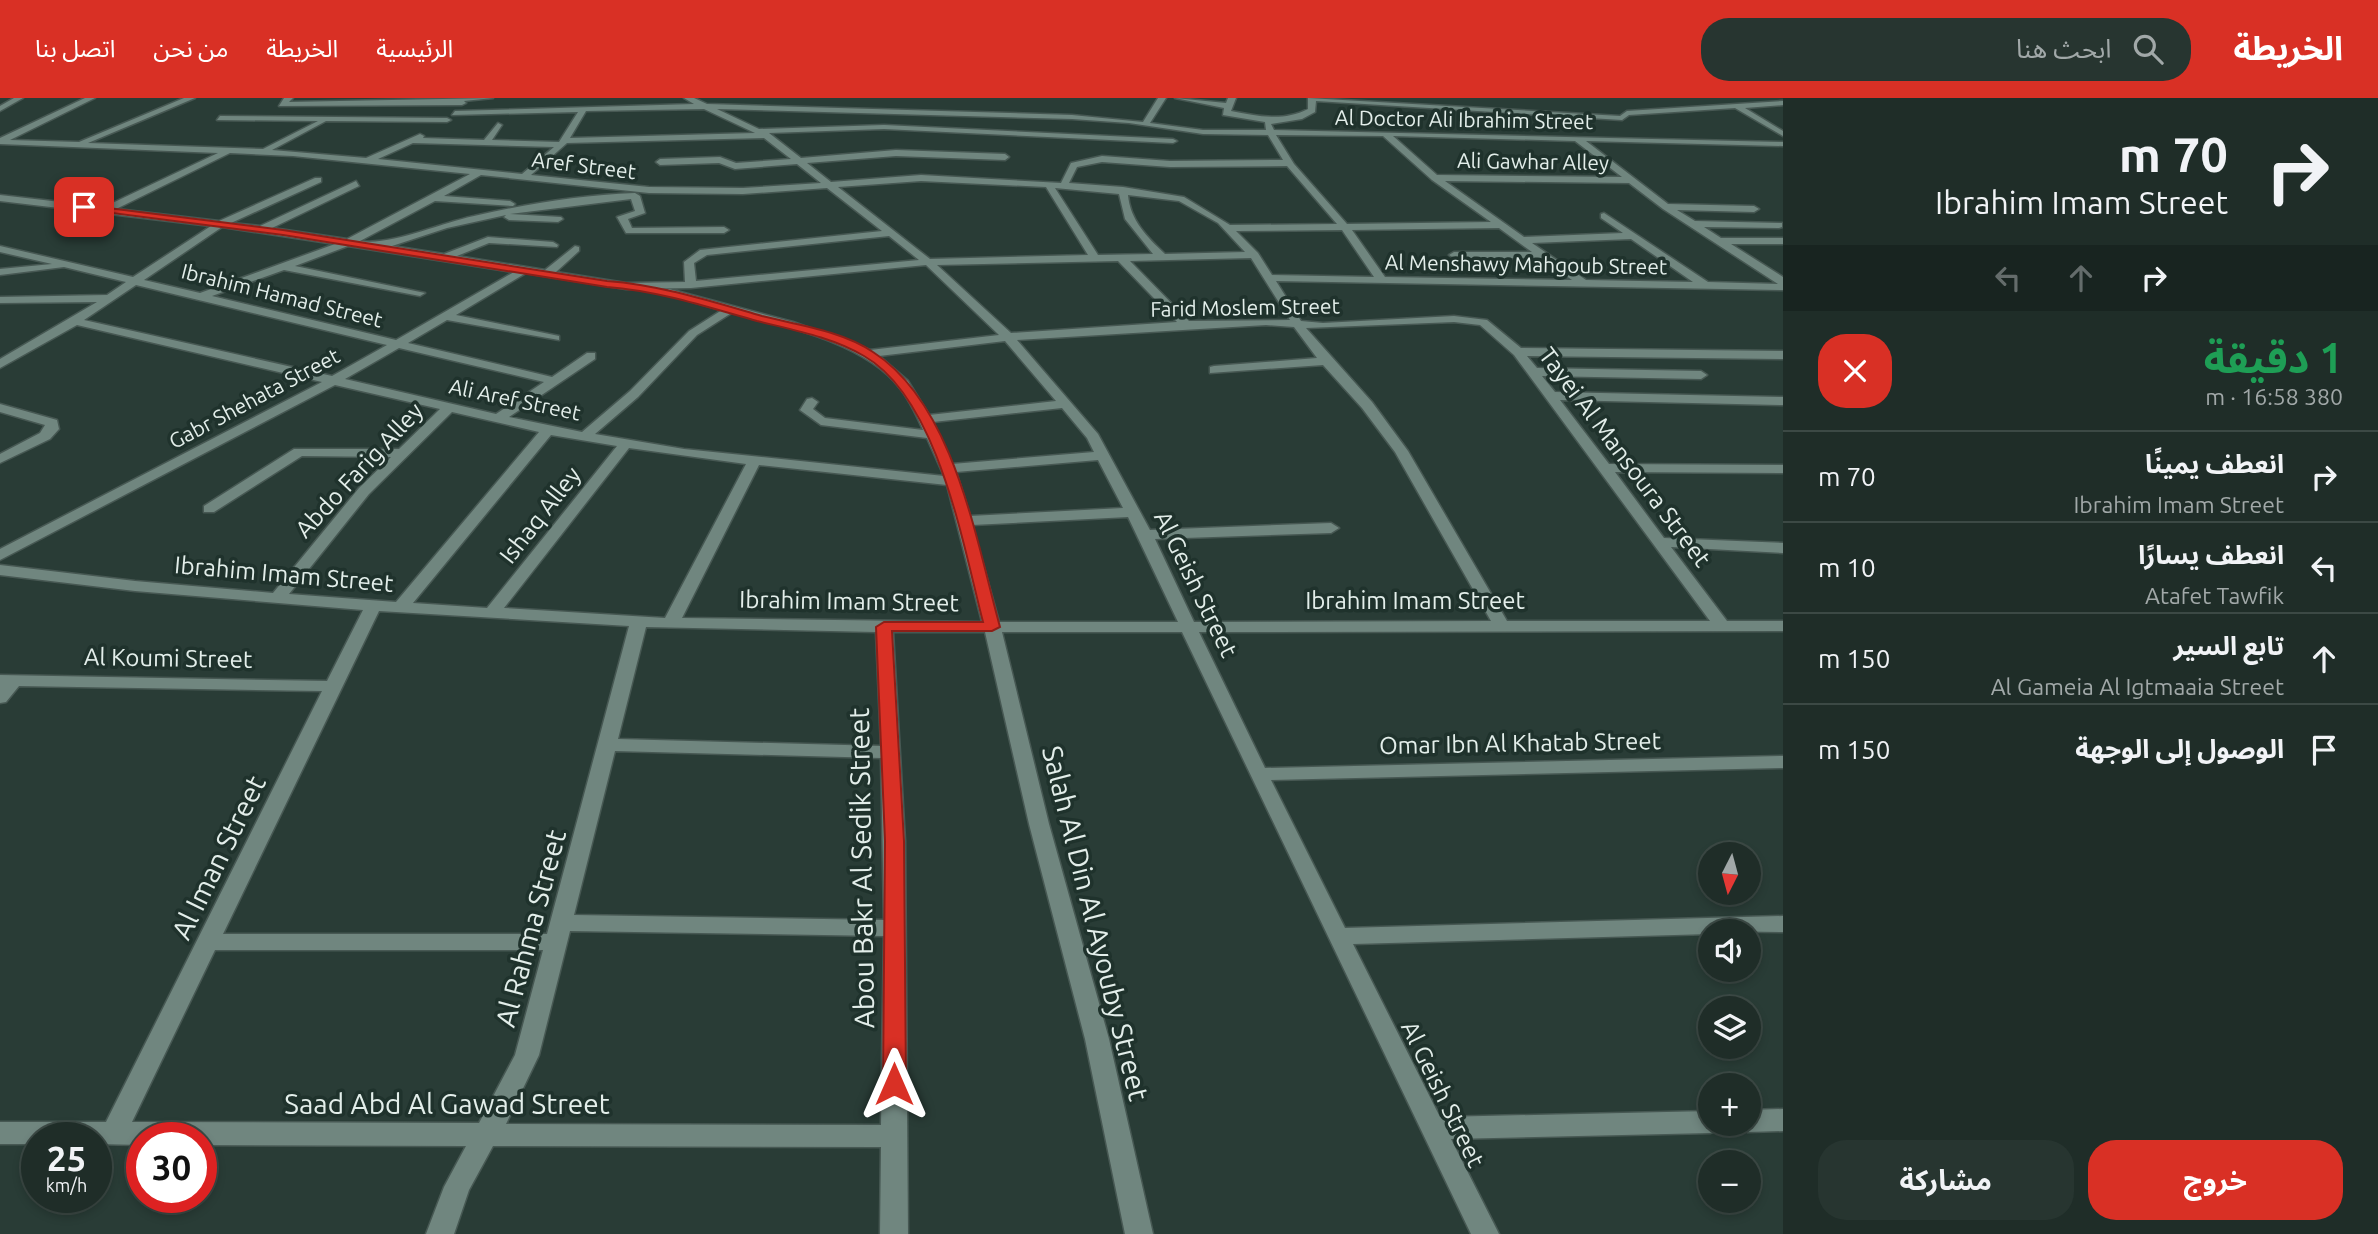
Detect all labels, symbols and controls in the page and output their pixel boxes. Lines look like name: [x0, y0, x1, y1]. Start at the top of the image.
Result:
search box: [1701, 18, 2191, 81]
text: الخريطة: [2233, 29, 2343, 66]
icon: search: [2129, 30, 2167, 68]
text: ابحث هنا: [2016, 34, 2111, 63]
text: اتصل بنا: [35, 35, 115, 62]
text: من نحن: [153, 35, 228, 62]
text: الخريطة: [266, 35, 338, 62]
text: الرئيسية: [376, 35, 453, 62]
street label: Al Doctor Ali Ibrahim Street: [1335, 105, 1593, 133]
text: 70 m: [2119, 126, 2228, 181]
icon: right: [2252, 126, 2343, 217]
street label: Aref Street: [531, 147, 637, 183]
street label: Ali Gawhar Alley: [1457, 148, 1609, 174]
pin: [54, 177, 114, 237]
text: Ibrahim Imam Street: [1935, 184, 2228, 220]
icon: arrive: [65, 188, 103, 226]
street label: Al Menshawy Mahgoub Street: [1385, 250, 1667, 278]
street label: Ibrahim Hamad Street: [179, 258, 385, 332]
icon: left: [1989, 259, 2027, 297]
icon: ahead: [2062, 259, 2100, 297]
icon: right: [2135, 259, 2173, 297]
street label: Farid Moslem Street: [1150, 293, 1340, 321]
button: close: [1818, 334, 1892, 408]
text: 1 دقيقة: [2204, 334, 2343, 381]
street label: Tayei Al Mansoura Street: [1534, 342, 1717, 572]
street label: Gabr Shehata Street: [165, 343, 343, 453]
street label: Ali Aref Street: [447, 373, 583, 425]
text: 380 m · 16:58: [2205, 384, 2343, 409]
street label: Abdo Farig Alley: [290, 397, 429, 543]
text: انعطف يمينًا: [2145, 449, 2284, 478]
icon: right: [2305, 458, 2343, 496]
street label: Ishaq Alley: [494, 461, 586, 569]
text: 70 m: [1818, 462, 1876, 491]
text: Ibrahim Imam Street: [2073, 492, 2284, 517]
street label: Al Geish Street: [1149, 507, 1243, 662]
text: انعطف يسارًا: [2138, 540, 2284, 569]
icon: left: [2305, 549, 2343, 587]
street label: Ibrahim Imam Street: [173, 551, 395, 597]
text: 10 m: [1818, 553, 1876, 582]
text: Atafet Tawfik: [2145, 583, 2284, 608]
street label: Ibrahim Imam Street: [739, 586, 960, 616]
street label: Ibrahim Imam Street: [1305, 587, 1525, 614]
text: تابع السير: [2174, 631, 2284, 660]
icon: ahead: [2305, 640, 2343, 678]
street label: Al Koumi Street: [84, 643, 253, 673]
text: 150 m: [1818, 644, 1890, 673]
text: Al Gameia Al Igtmaaia Street: [1991, 674, 2284, 699]
street label: Abou Bakr Al Sedik Street: [843, 707, 879, 1029]
street label: Omar Ibn Al Khatab Street: [1379, 727, 1662, 759]
icon: arrive: [2305, 731, 2343, 769]
text: الوصول إلى الوجهة: [2075, 734, 2284, 763]
text: 150 m: [1818, 735, 1890, 764]
street label: Salah Al Din Al Ayouby Street: [1037, 742, 1155, 1104]
street label: Al Iman Street: [165, 770, 271, 944]
street label: Al Rahma Street: [489, 826, 571, 1030]
north arrow: [1698, 842, 1760, 905]
map controls: [1698, 842, 1761, 1213]
button: sound: [1698, 919, 1761, 982]
button: layers: [1698, 996, 1761, 1059]
street label: Al Geish Street: [1396, 1017, 1490, 1172]
position arrow: [857, 1047, 931, 1121]
button: +: [1698, 1073, 1761, 1136]
street label: Saad Abd Al Gawad Street: [284, 1088, 610, 1119]
speed limit sign: 30: [126, 1122, 217, 1213]
text: 25: [47, 1138, 86, 1178]
button: مشاركة: [1818, 1140, 2074, 1220]
button: خروج: [2088, 1140, 2343, 1220]
button: −: [1698, 1150, 1761, 1213]
text: km/h: [46, 1175, 87, 1195]

